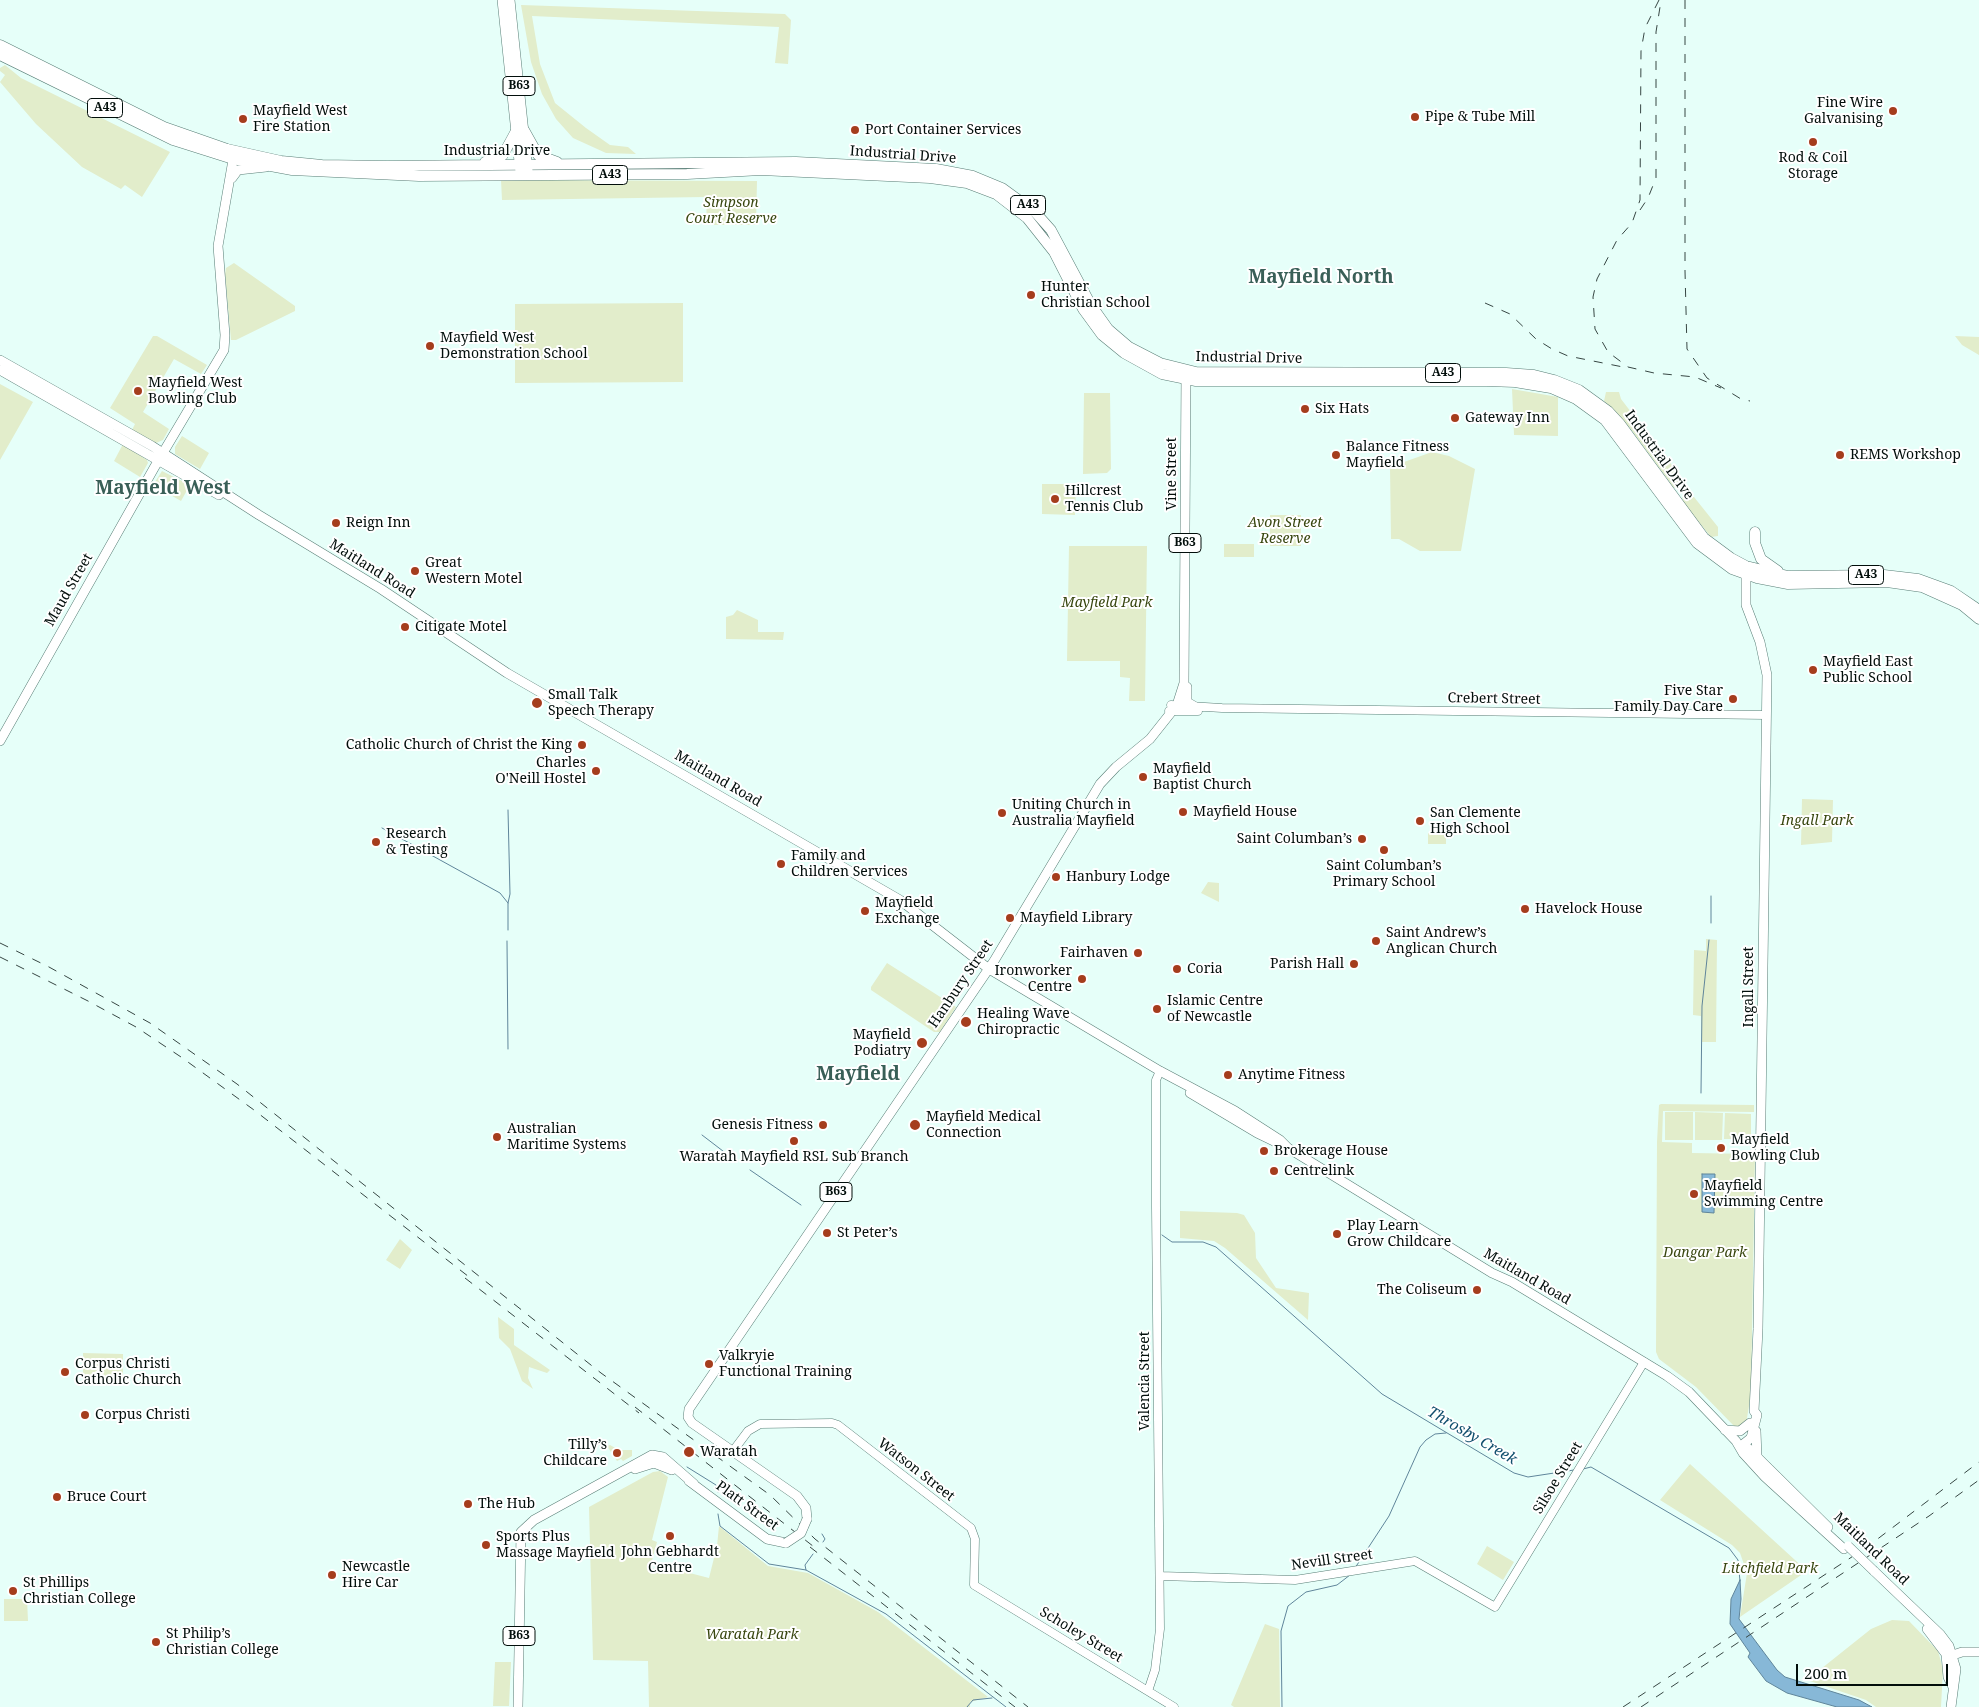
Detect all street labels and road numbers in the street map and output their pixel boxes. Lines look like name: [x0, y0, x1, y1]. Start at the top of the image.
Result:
road number: B63: [503, 76, 535, 95]
road number: A43: [88, 99, 122, 118]
street label: Industrial Drive: [444, 143, 550, 159]
street label: Industrial Drive: [849, 143, 957, 167]
road number: A43: [592, 166, 628, 184]
road number: A43: [1010, 196, 1046, 214]
street label: Industrial Drive: [1196, 349, 1302, 367]
road number: A43: [1426, 363, 1460, 382]
street label: Industrial Drive: [1621, 407, 1697, 503]
street label: Vine Street: [1164, 437, 1180, 511]
road number: B63: [1169, 534, 1201, 552]
street label: Maitland Road: [326, 536, 418, 602]
street label: Maud Street: [41, 551, 97, 629]
road number: A43: [1848, 566, 1884, 584]
street label: Crebert Street: [1447, 690, 1541, 708]
street label: Maitland Road: [672, 747, 764, 811]
street label: Hanbury Street: [925, 937, 997, 1031]
street label: Ingall Street: [1741, 947, 1757, 1027]
road number: B63: [820, 1182, 852, 1202]
street label: Maitland Road: [1481, 1245, 1573, 1309]
street label: Valencia Street: [1137, 1331, 1153, 1431]
street label: Watson Street: [874, 1435, 958, 1505]
street label: Silsoe Street: [1530, 1439, 1586, 1517]
street label: Platt Street: [712, 1478, 782, 1534]
street label: Maitland Road: [1830, 1509, 1912, 1589]
street label: Nevill Street: [1290, 1546, 1374, 1574]
street label: Scholey Street: [1036, 1604, 1126, 1666]
road number: B63: [503, 1626, 535, 1645]

